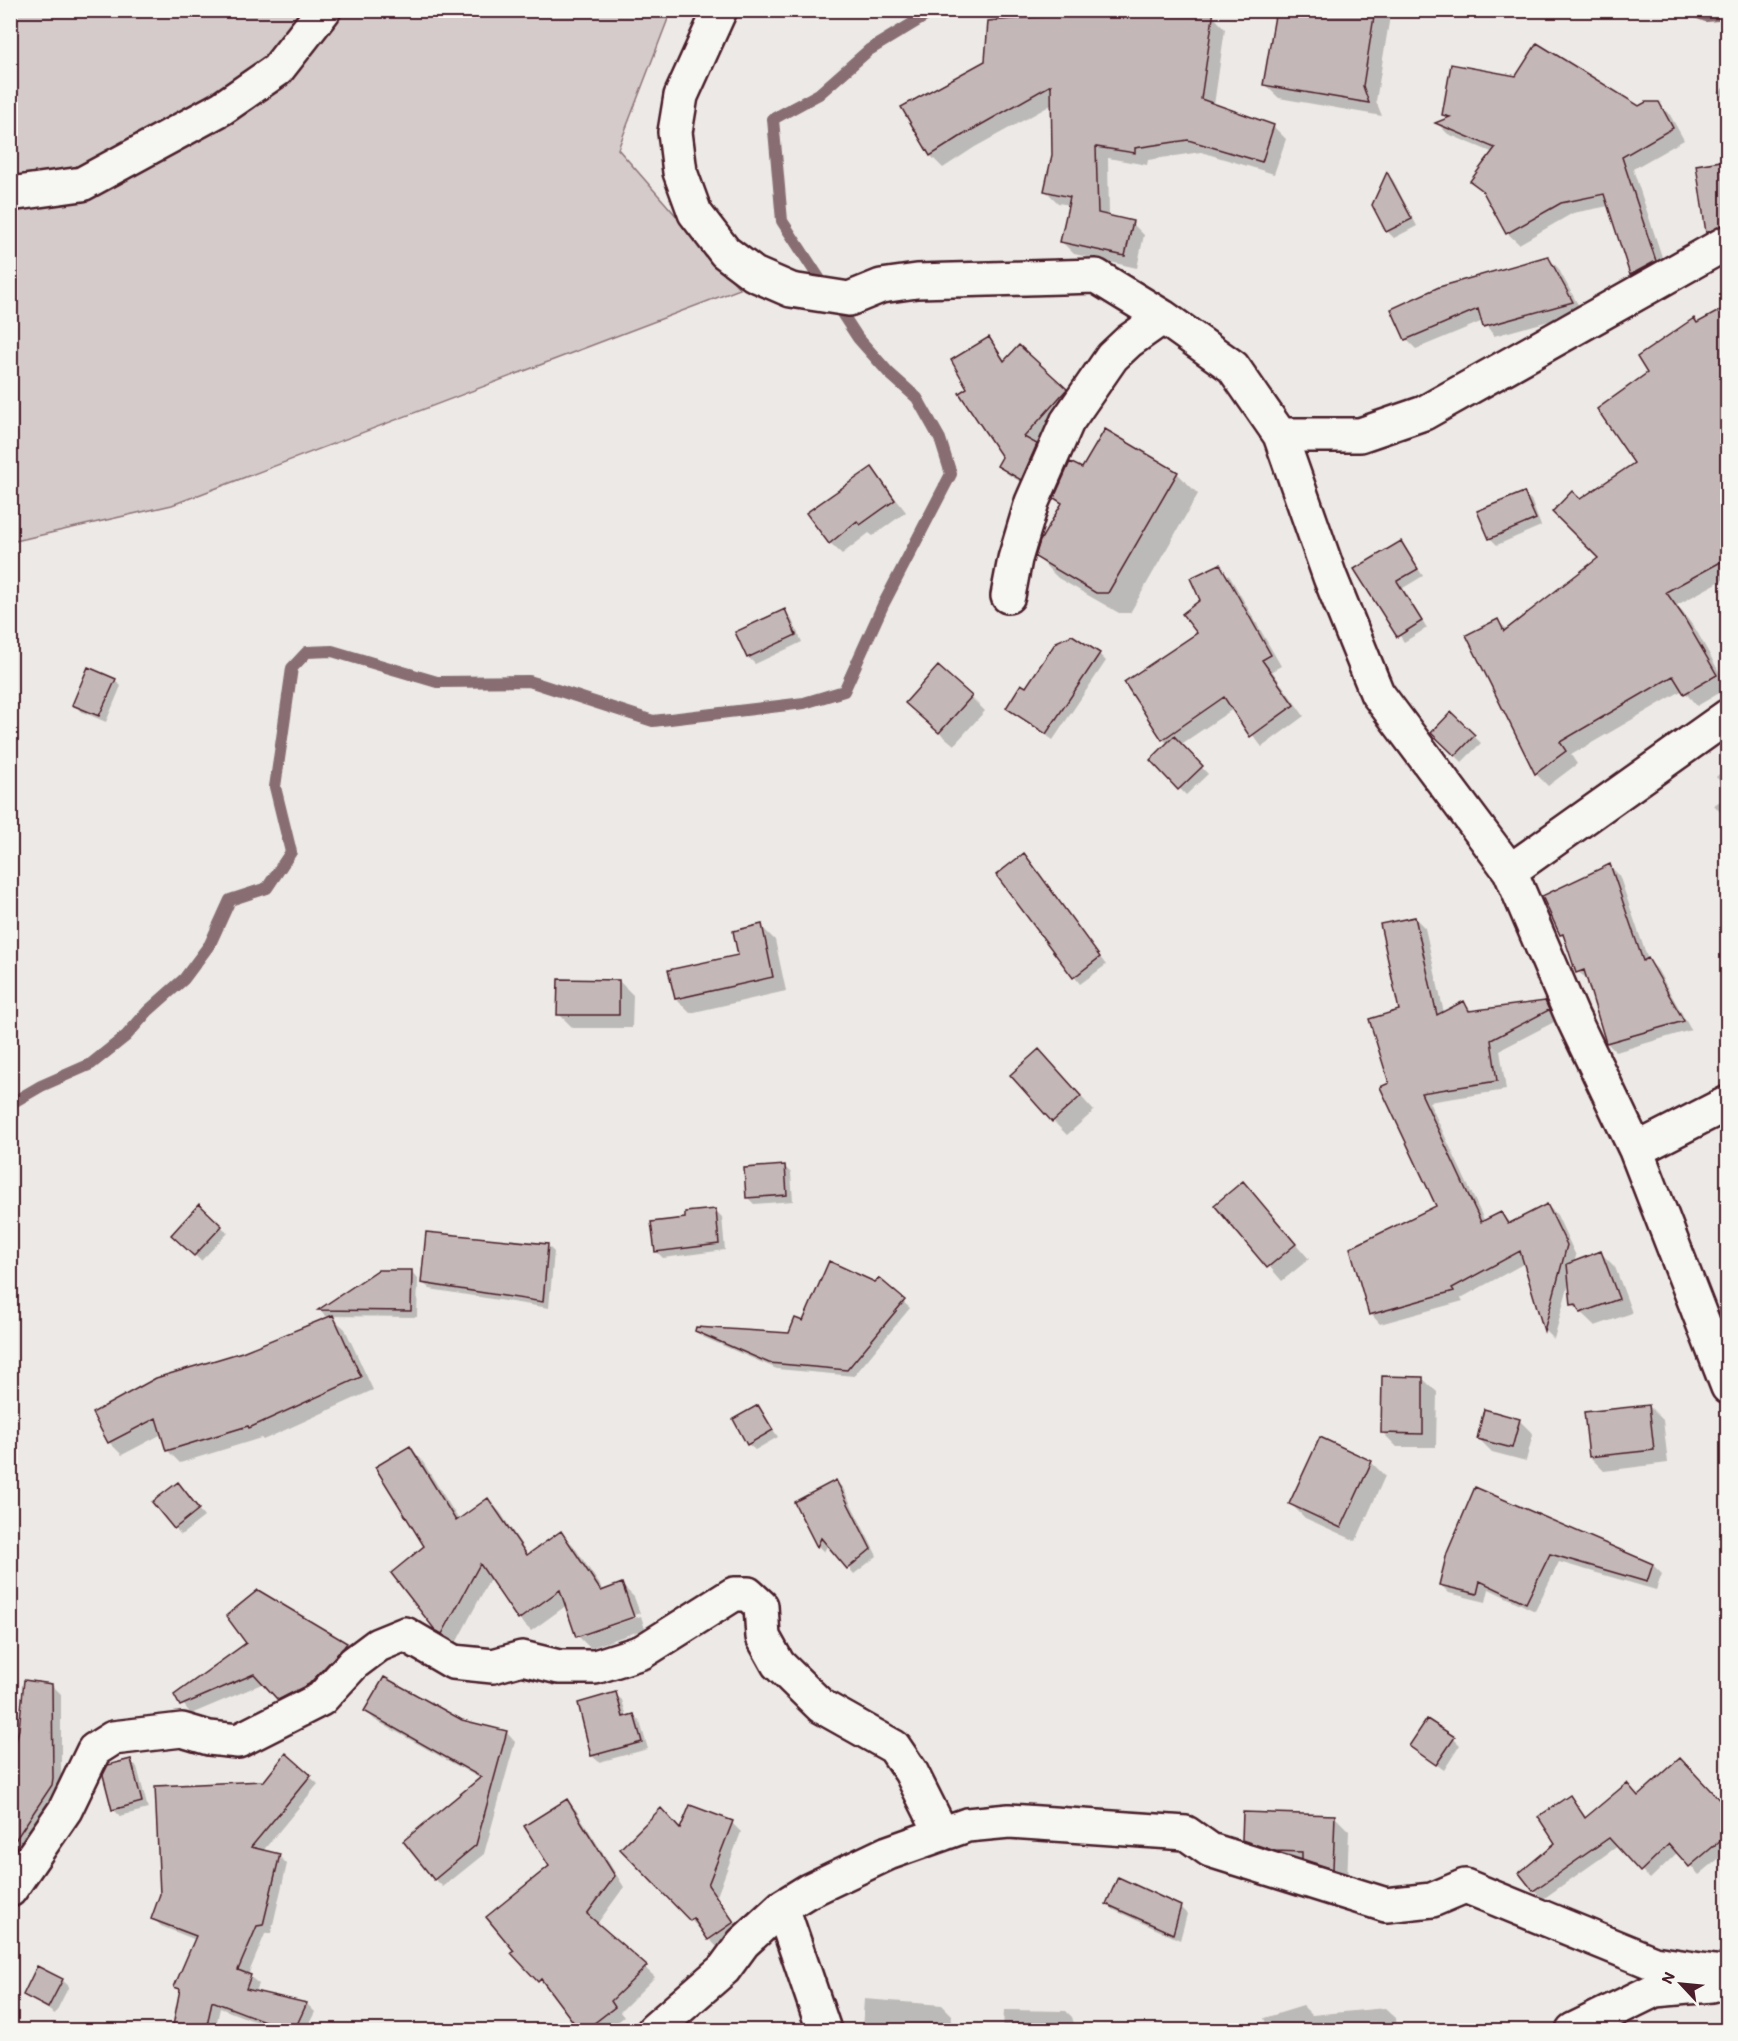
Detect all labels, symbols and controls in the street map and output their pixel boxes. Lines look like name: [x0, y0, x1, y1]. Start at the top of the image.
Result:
north arrow: [1651, 1954, 1711, 2014]
text: N: [1657, 1969, 1679, 1987]

